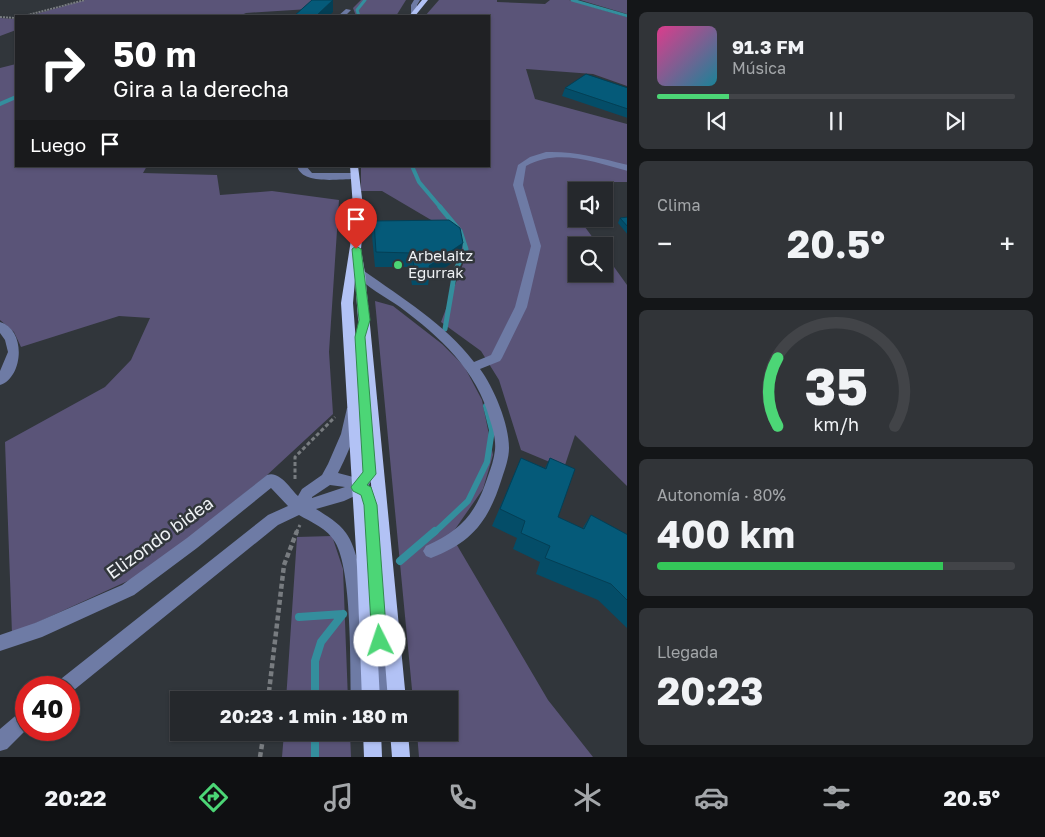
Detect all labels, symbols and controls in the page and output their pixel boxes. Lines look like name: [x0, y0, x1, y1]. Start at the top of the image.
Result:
text: 50 m: [113, 33, 196, 75]
icon: right: [30, 35, 95, 100]
text: 91.3 FM: [732, 35, 805, 58]
text: Música: [732, 58, 786, 78]
text: Gira a la derecha: [113, 75, 289, 102]
icon: previous: [703, 107, 731, 135]
icon: pause: [822, 107, 850, 135]
icon: next: [941, 107, 969, 135]
icon: arrive: [96, 130, 124, 158]
text: Luego: [30, 133, 86, 156]
map controls: [568, 182, 613, 282]
button: sound: [568, 182, 613, 227]
text: Clima: [657, 195, 701, 215]
pin: [335, 198, 377, 249]
icon: arrive: [342, 205, 370, 233]
text: 20.5°: [787, 221, 885, 266]
text: −: [657, 227, 672, 260]
text: +: [1000, 227, 1015, 260]
button: search: [568, 237, 613, 282]
place label: Arbelaitz Egurrak: [408, 246, 473, 281]
marker: Arbelaitz Egurrak: [392, 259, 404, 271]
text: 35: [804, 354, 868, 416]
text: km/h: [813, 413, 859, 435]
text: Autonomía · 80%: [657, 485, 786, 505]
street label: Elizondo bidea: [102, 491, 217, 583]
text: 400 km: [657, 511, 795, 556]
position arrow: [353, 614, 405, 666]
text: Llegada: [657, 642, 718, 662]
text: 20:23: [657, 668, 763, 713]
speed limit sign: 40: [15, 676, 80, 741]
text: 20:23 · 1 min · 180 m: [220, 704, 408, 727]
icon: directions: [196, 780, 231, 815]
icon: music: [321, 780, 356, 815]
icon: phone: [445, 780, 480, 815]
icon: climate: [570, 780, 605, 815]
icon: car: [694, 780, 729, 815]
icon: filters: [819, 780, 854, 815]
text: 20:22: [45, 784, 106, 811]
text: 20.5°: [943, 784, 1000, 811]

